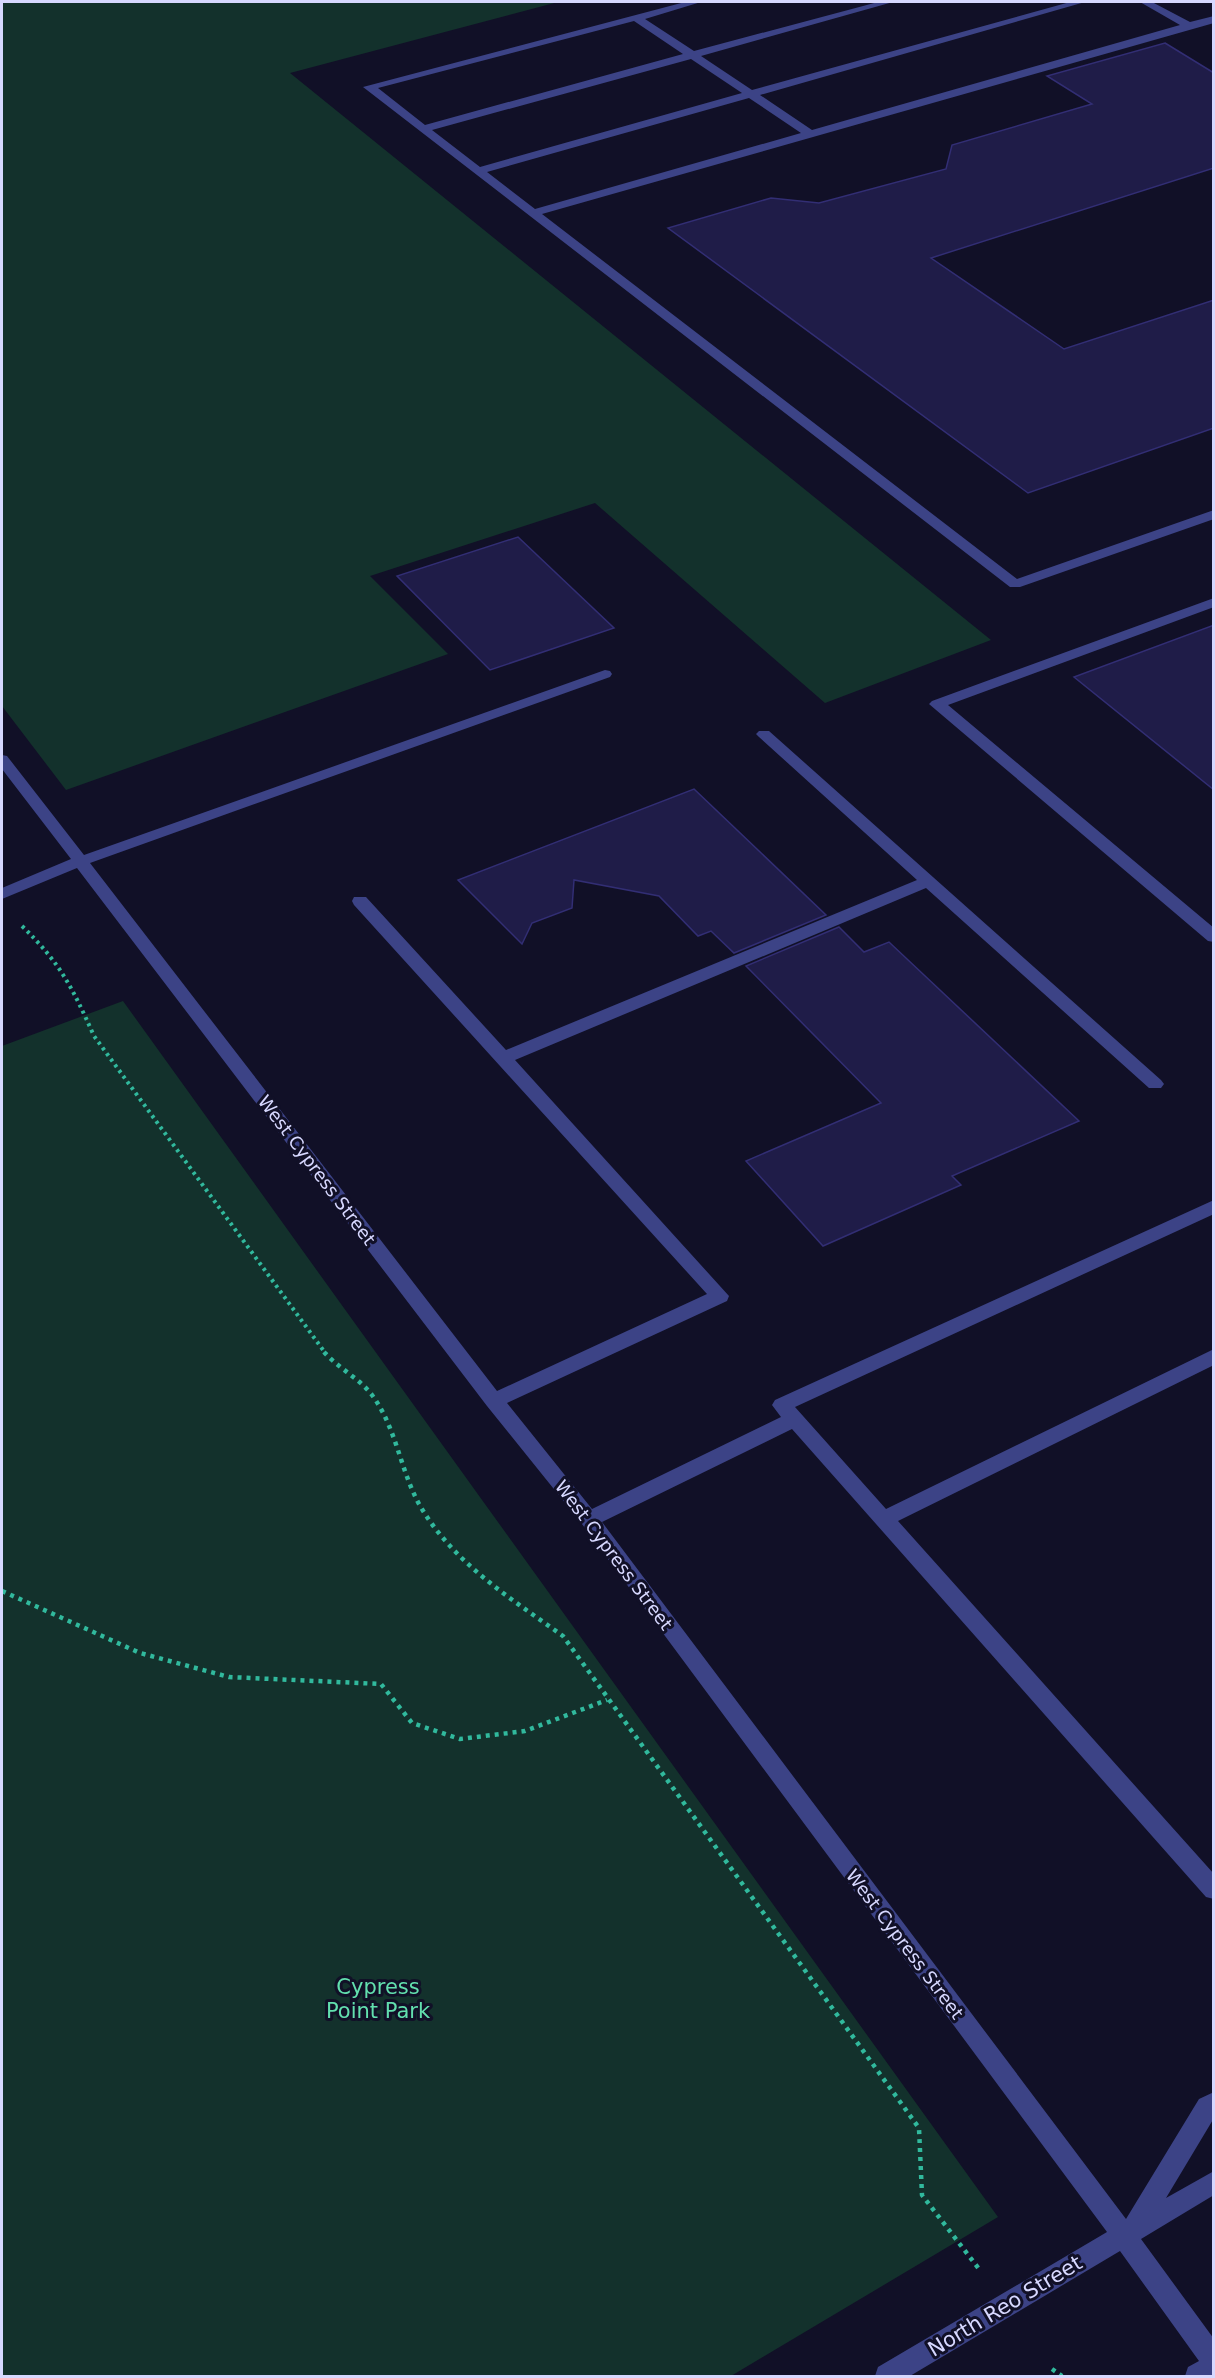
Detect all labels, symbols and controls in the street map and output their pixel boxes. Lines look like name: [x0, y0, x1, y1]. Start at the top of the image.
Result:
street label: West Cypress Street: [254, 1091, 380, 1249]
street label: West Cypress Street: [551, 1476, 677, 1634]
street label: West Cypress Street: [842, 1865, 968, 2023]
park label: Cypress Point Park: [326, 1975, 431, 2023]
street label: North Reo Street: [924, 2251, 1086, 2361]

